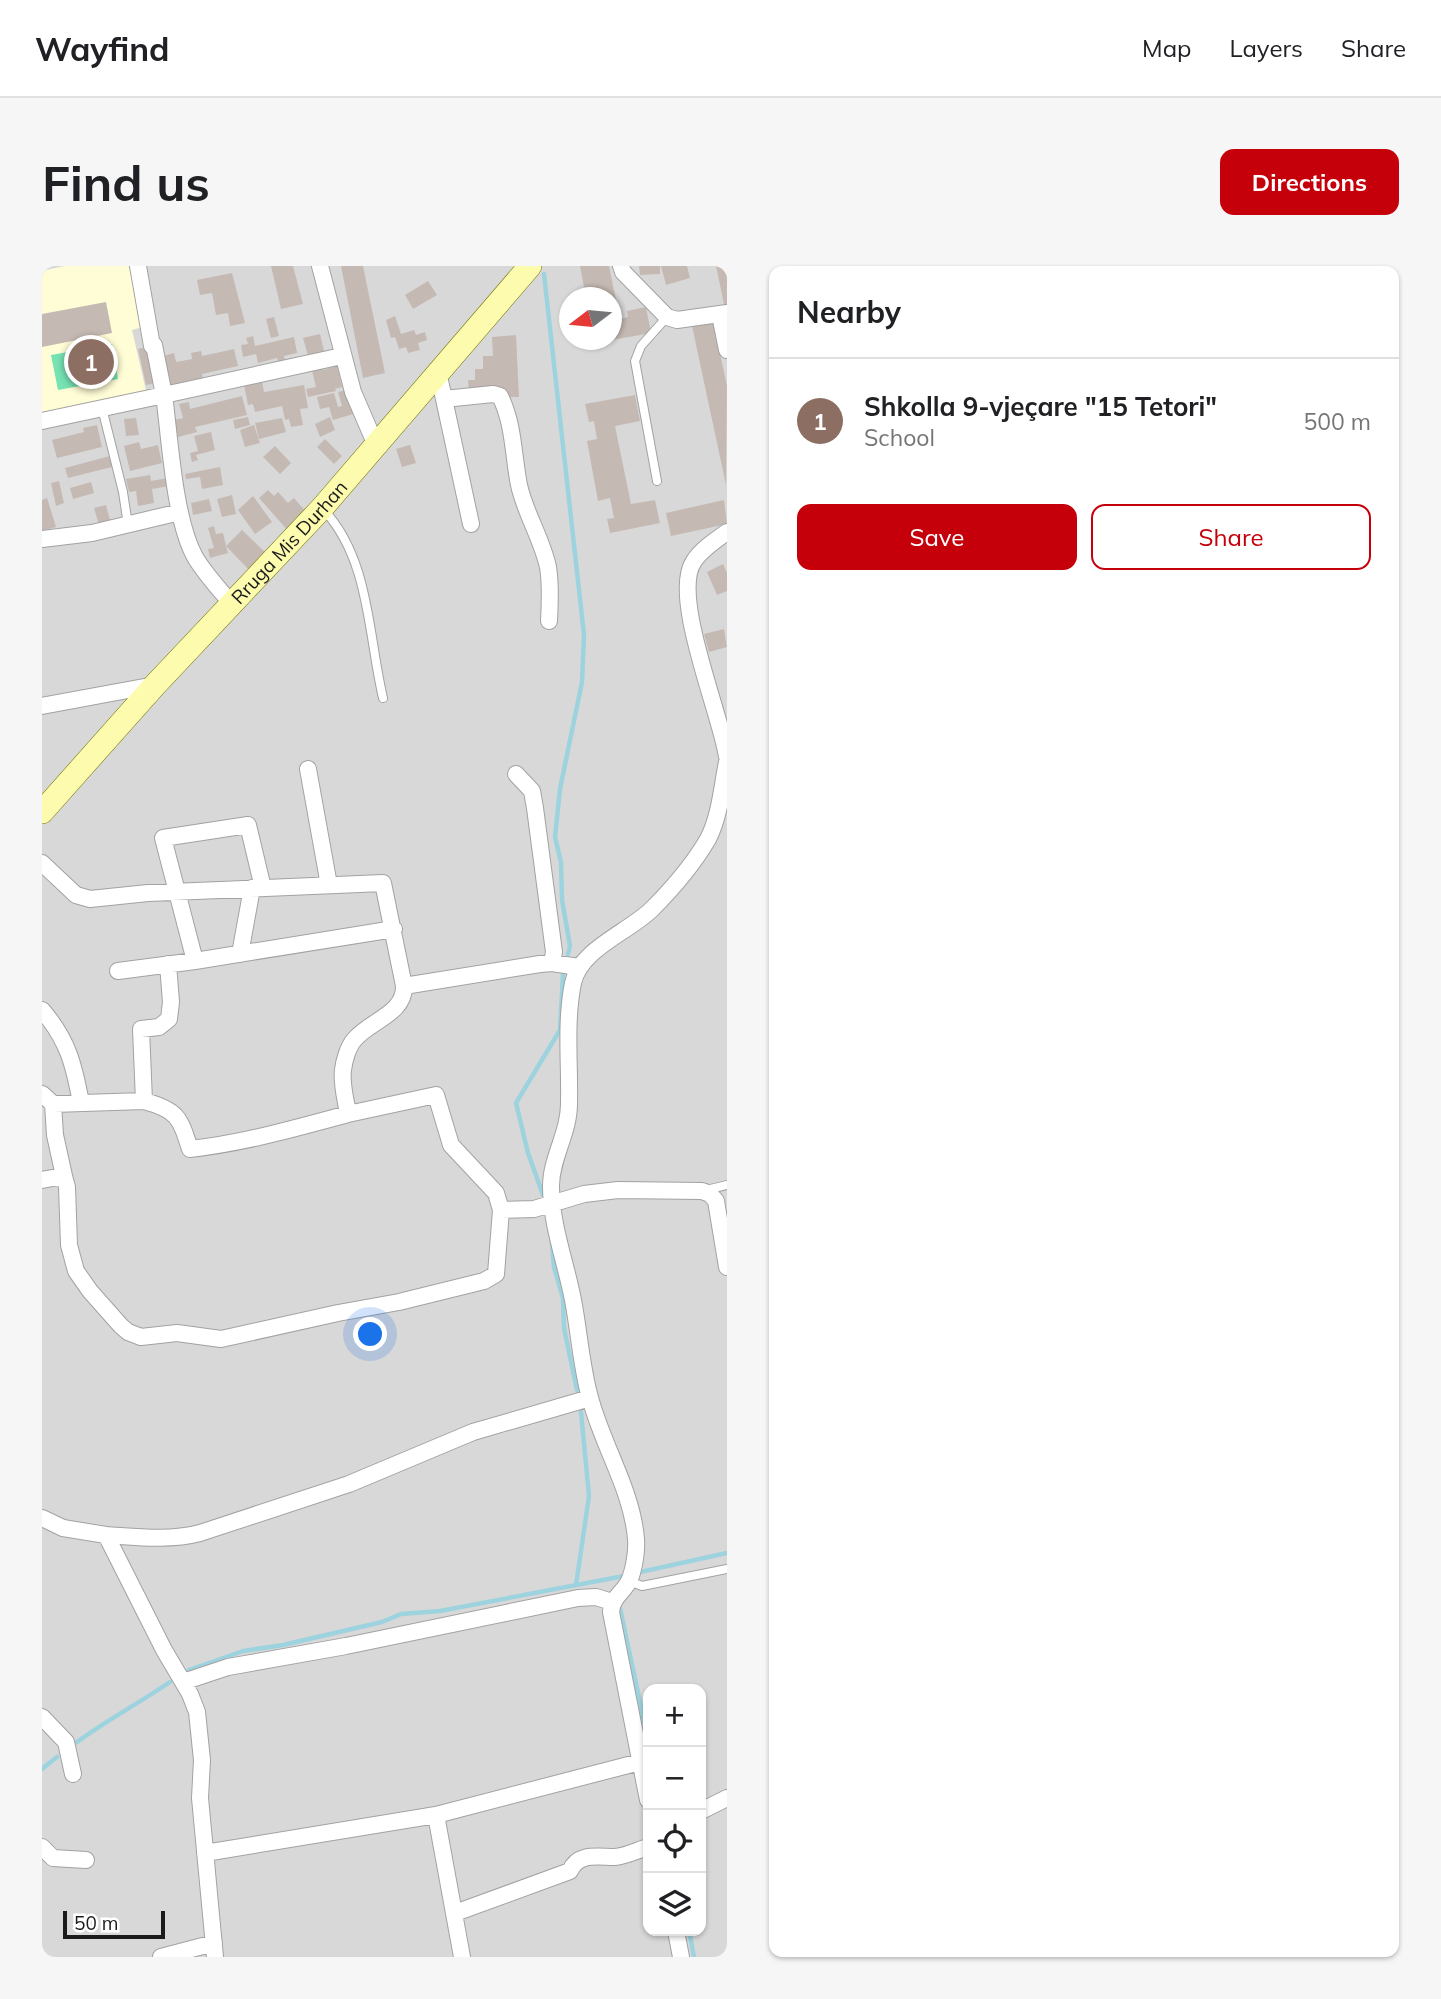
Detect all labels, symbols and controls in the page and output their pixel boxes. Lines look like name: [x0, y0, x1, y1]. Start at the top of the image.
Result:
text: Wayfind: [35, 28, 170, 69]
text: Map: [1142, 33, 1191, 63]
text: Layers: [1229, 33, 1303, 63]
text: Share: [1341, 33, 1406, 63]
button: Directions: [1220, 149, 1399, 215]
text: Find us: [42, 152, 210, 213]
north arrow: [559, 287, 622, 350]
text: Nearby: [797, 293, 901, 331]
pin: 1: [68, 336, 114, 388]
text: Shkolla 9-vjeçare "15 Tetori": [864, 390, 1217, 423]
text: 1: [813, 407, 827, 436]
text: 500 m: [1303, 407, 1371, 436]
text: School: [864, 423, 935, 452]
street label: Rruga Mis Durhan: [226, 475, 352, 609]
button: Save: [797, 504, 1077, 570]
button: Share: [1091, 504, 1371, 570]
your location: [353, 1317, 387, 1351]
map controls: [643, 1684, 706, 1936]
button: +: [643, 1684, 706, 1747]
button: −: [643, 1747, 706, 1810]
button: locate: [643, 1810, 706, 1873]
button: layers: [643, 1873, 706, 1936]
scale bar: [63, 1908, 164, 1940]
text: 50 m: [74, 1911, 118, 1935]

